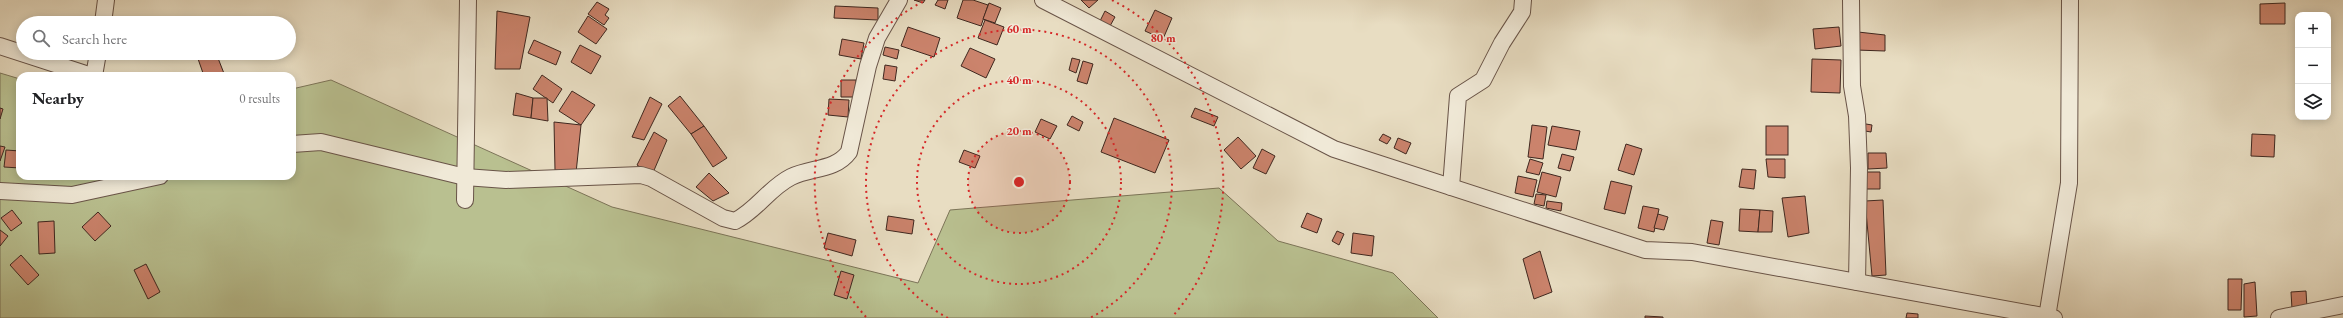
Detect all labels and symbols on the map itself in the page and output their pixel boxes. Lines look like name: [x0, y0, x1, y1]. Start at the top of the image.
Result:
text: 60 m: [1006, 21, 1032, 37]
text: 80 m: [1150, 30, 1176, 46]
text: 40 m: [1006, 72, 1032, 88]
text: 20 m: [1006, 123, 1032, 139]
centre of rings: [1012, 175, 1026, 189]

